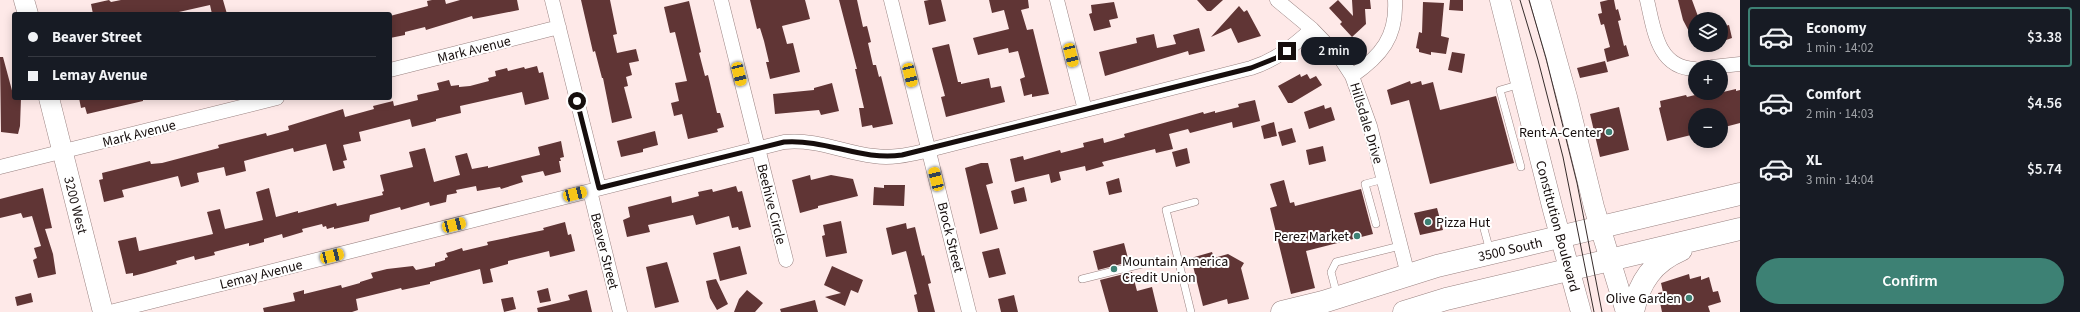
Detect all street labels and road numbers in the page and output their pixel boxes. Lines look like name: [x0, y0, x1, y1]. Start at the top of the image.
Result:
street label: Mark Avenue: [435, 31, 513, 69]
street label: Hillsdale Drive: [1344, 80, 1388, 166]
street label: Mark Avenue: [100, 115, 178, 153]
street label: Constitution Boulevard: [1530, 158, 1584, 294]
street label: Beehive Circle: [751, 162, 791, 247]
street label: 3200 West: [58, 174, 92, 236]
street label: Brock Street: [932, 200, 968, 275]
street label: Beaver Street: [585, 211, 623, 292]
street label: 3500 South: [1476, 233, 1544, 267]
street label: Lemay Avenue: [218, 255, 305, 295]

